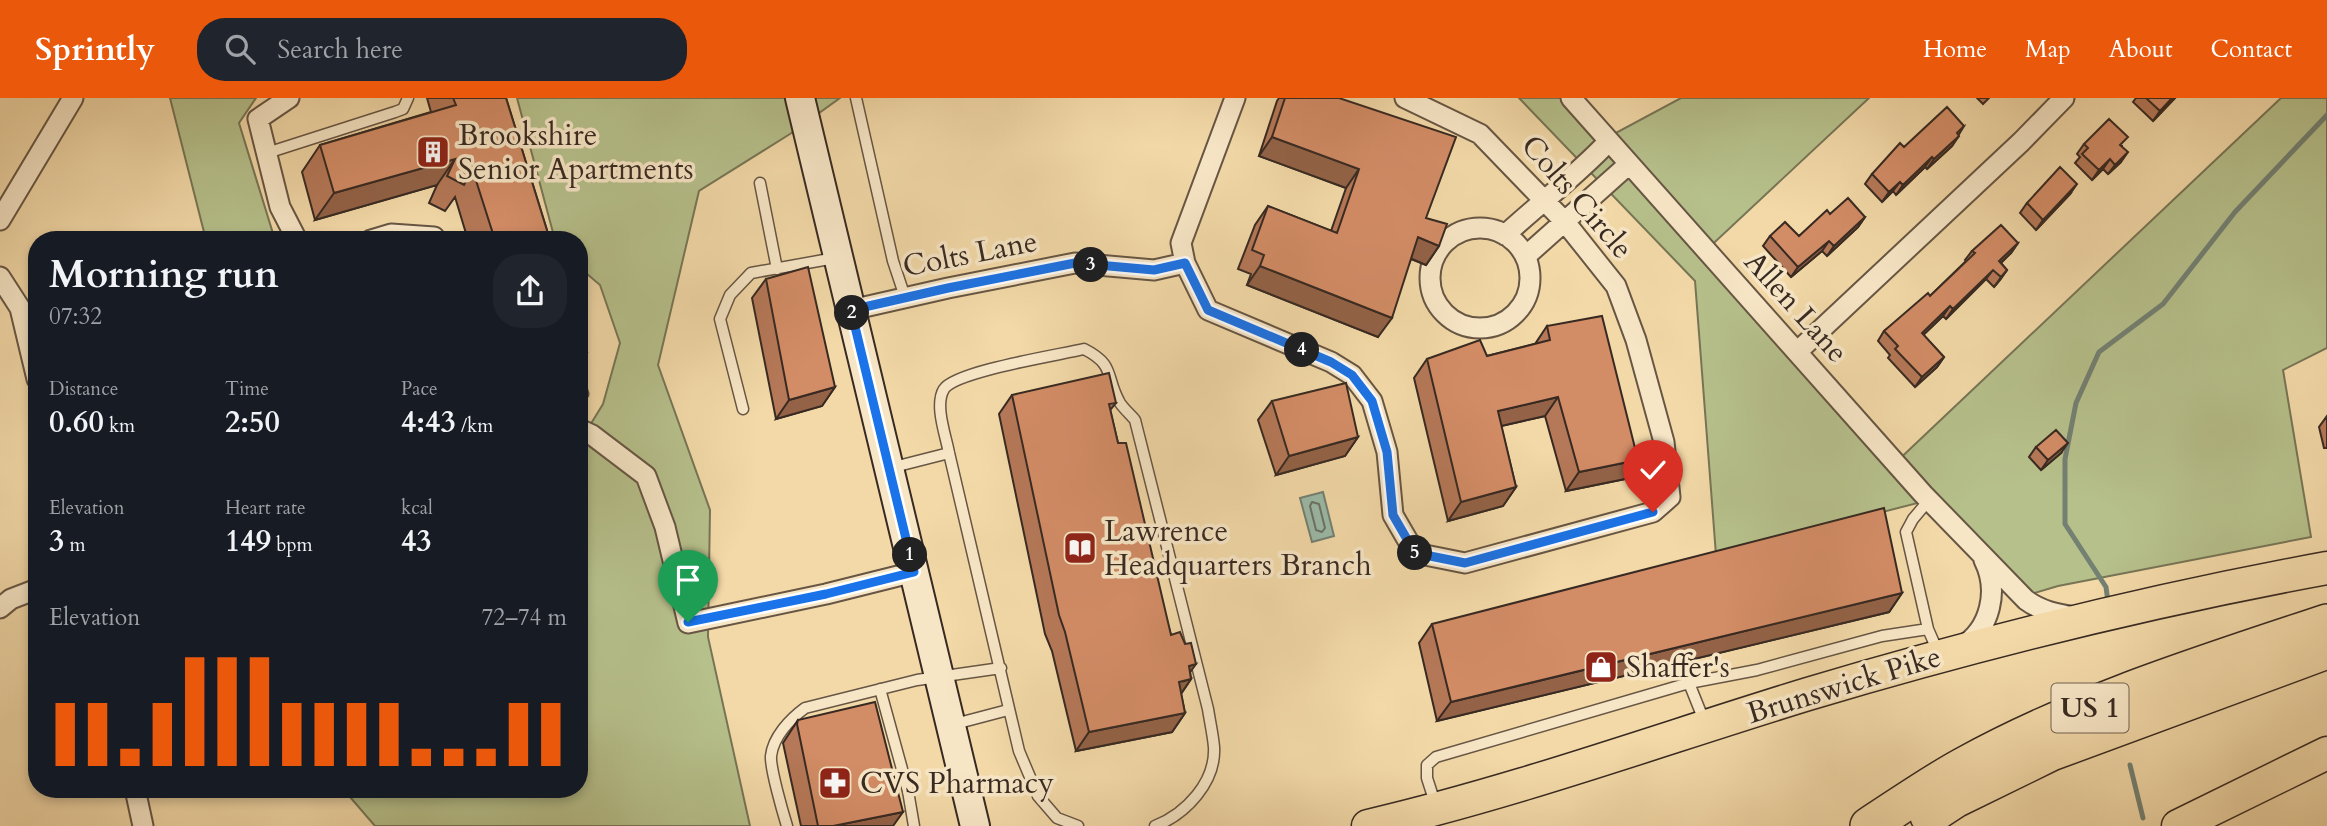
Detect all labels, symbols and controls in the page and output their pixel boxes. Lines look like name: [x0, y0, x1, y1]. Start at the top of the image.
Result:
search box: [197, 18, 687, 81]
text: Sprintly: [35, 27, 155, 72]
icon: search: [221, 30, 259, 68]
text: Search here: [277, 32, 403, 67]
text: Home: [1923, 33, 1987, 66]
text: Map: [2025, 33, 2071, 66]
text: About: [2109, 33, 2173, 66]
text: Contact: [2211, 33, 2292, 66]
place label: Brookshire Senior Apartments: [458, 115, 694, 190]
street label: Colts Circle: [1512, 126, 1642, 268]
building icon: Brookshire Senior Apartments: [414, 133, 452, 171]
street label: Colts Lane: [899, 221, 1041, 287]
street label: Allen Lane: [1735, 242, 1857, 372]
pin: 3: [1074, 248, 1108, 282]
text: Morning run: [49, 249, 279, 301]
text: 3: [1086, 251, 1095, 277]
button: share: [493, 254, 567, 328]
pin: 2: [834, 296, 870, 330]
text: 2: [847, 299, 856, 325]
text: 07:32: [49, 301, 102, 332]
pin: 4: [1284, 332, 1320, 368]
text: 4: [1297, 336, 1306, 362]
text: Distance: [49, 376, 118, 402]
text: Time: [225, 376, 269, 402]
text: Pace: [401, 376, 438, 402]
text: 0.60: [49, 402, 104, 443]
text: 2:50: [225, 402, 280, 443]
text: 4:43: [401, 402, 456, 443]
text: km: [104, 413, 135, 439]
text: /km: [456, 413, 493, 439]
pin: [1623, 440, 1683, 512]
icon: check: [1634, 451, 1672, 489]
text: Elevation: [49, 495, 124, 521]
text: Heart rate: [225, 495, 306, 521]
text: kcal: [401, 495, 433, 521]
place label: Lawrence Headquarters Branch: [1104, 511, 1372, 586]
text: 3: [49, 521, 64, 562]
text: 149: [225, 521, 271, 562]
text: 43: [401, 521, 432, 562]
library icon: Lawrence Headquarters Branch: [1061, 529, 1099, 567]
text: m: [64, 532, 86, 558]
text: bpm: [271, 532, 313, 558]
pin: 5: [1398, 536, 1432, 570]
pin: 1: [892, 538, 928, 573]
text: 5: [1410, 539, 1419, 565]
text: 1: [905, 541, 914, 567]
pin: [658, 550, 718, 622]
icon: arrive: [669, 561, 707, 599]
text: Elevation: [49, 602, 140, 633]
text: 72–74 m: [482, 602, 567, 633]
street label: Brunswick Pike: [1742, 636, 1946, 734]
place label: Shaffer's: [1626, 647, 1730, 688]
shop icon: Shaffer's: [1582, 648, 1620, 686]
road number: US 1: [2052, 684, 2128, 732]
place label: CVS Pharmacy: [860, 763, 1054, 804]
pharmacy icon: CVS Pharmacy: [816, 764, 854, 802]

